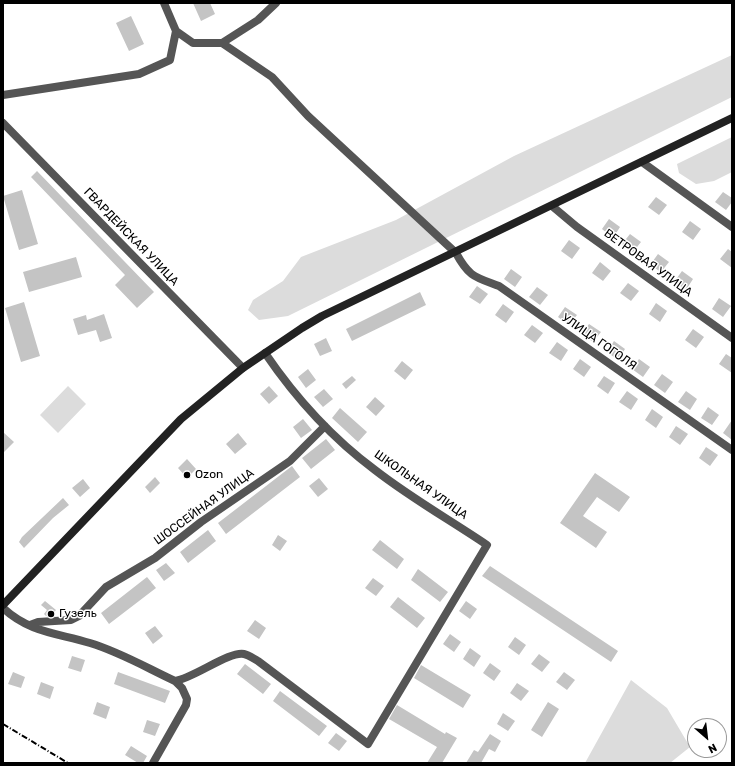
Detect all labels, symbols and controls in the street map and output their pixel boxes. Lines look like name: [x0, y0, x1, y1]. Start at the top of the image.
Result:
street label: ГВАРДЕЙСКАЯ УЛИЦА: [81, 185, 181, 289]
street label: ВЕТРОВАЯ УЛИЦА: [601, 226, 695, 300]
street label: УЛИЦА ГОГОЛЯ: [559, 311, 639, 373]
street label: ШКОЛЬНАЯ УЛИЦА: [371, 447, 471, 523]
street label: ШОССЕЙНАЯ УЛИЦА: [151, 466, 257, 548]
place label: Ozon: [195, 468, 223, 482]
marker: Ozon: [182, 470, 192, 480]
place label: Гузель: [59, 607, 97, 621]
marker: Гузель: [46, 609, 56, 619]
north arrow: [687, 718, 727, 758]
text: N: [706, 741, 719, 756]

